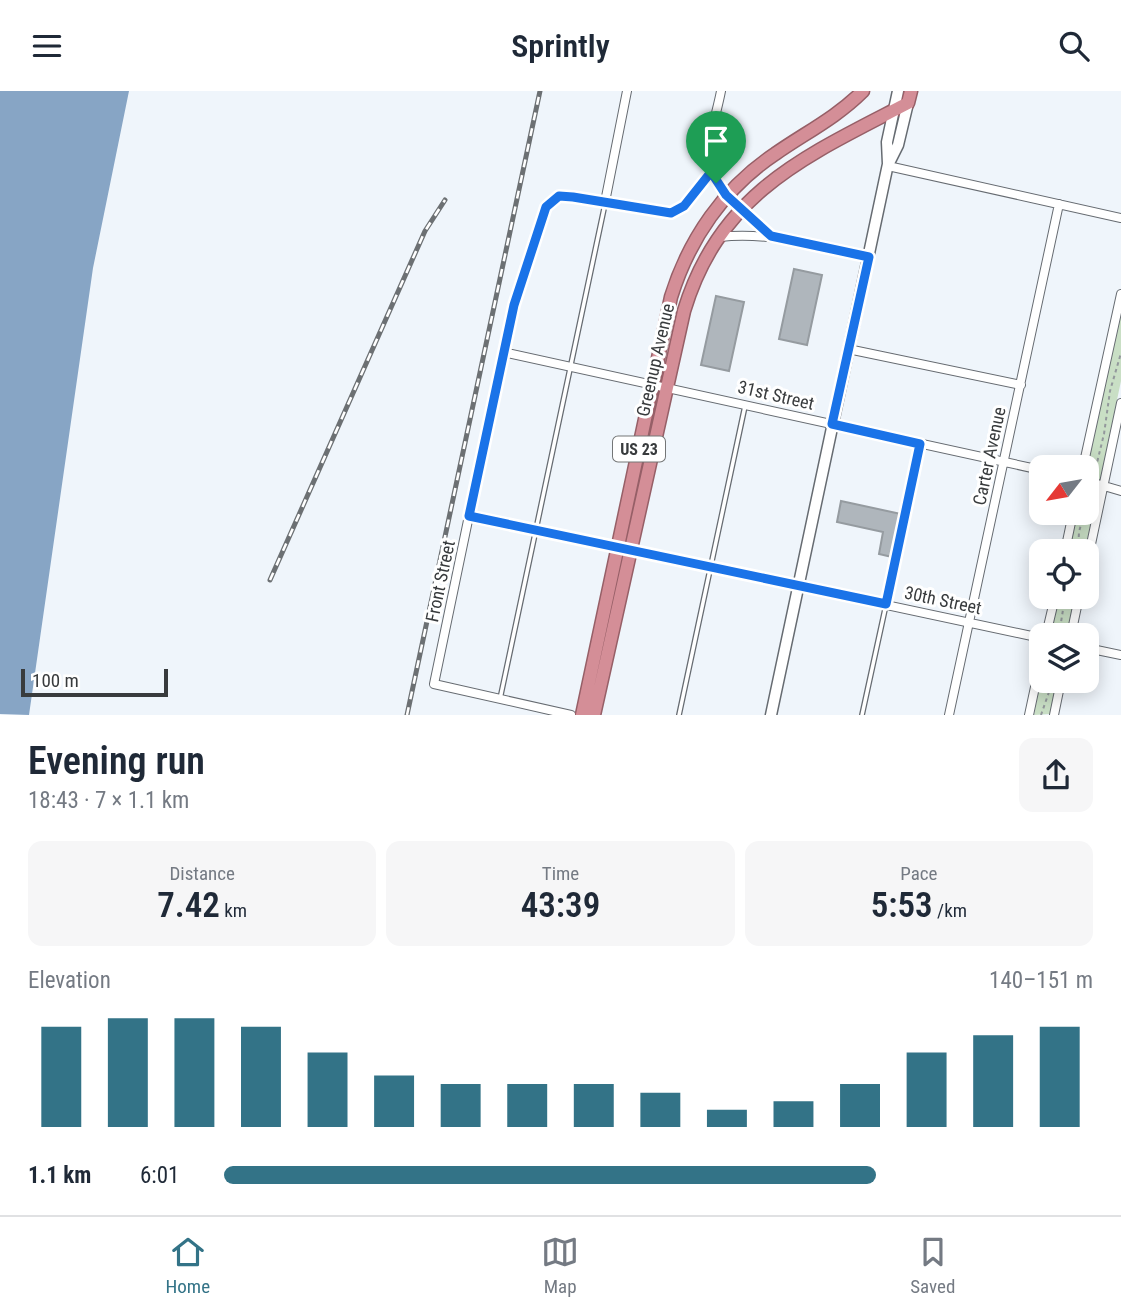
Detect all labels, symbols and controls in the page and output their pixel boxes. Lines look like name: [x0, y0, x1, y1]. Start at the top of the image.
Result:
icon: menu: [28, 27, 66, 65]
text: Sprintly: [511, 27, 610, 65]
icon: search: [1055, 27, 1093, 65]
pin: [686, 111, 746, 183]
icon: arrive: [697, 122, 735, 160]
street label: Greenup Avenue: [632, 302, 678, 418]
street label: 31st Street: [736, 376, 816, 414]
street label: Carter Avenue: [968, 405, 1010, 507]
road number: US 23: [613, 437, 665, 461]
north arrow: [1029, 455, 1099, 525]
map controls: [1029, 455, 1099, 693]
street label: Front Street: [421, 538, 459, 624]
button: locate: [1029, 539, 1099, 609]
street label: 30th Street: [903, 582, 983, 618]
button: layers: [1029, 623, 1099, 693]
scale bar: [21, 666, 168, 697]
text: 100 m: [32, 669, 79, 692]
button: share: [1019, 738, 1093, 812]
text: Evening run: [28, 739, 205, 783]
text: 18:43 · 7 × 1.1 km: [28, 787, 189, 814]
text: Distance: [169, 862, 235, 885]
text: Time: [542, 862, 579, 885]
text: Pace: [900, 862, 937, 885]
text: 7.42: [157, 885, 220, 926]
text: 43:39: [521, 885, 600, 926]
text: 5:53: [871, 885, 933, 926]
text: km: [220, 899, 247, 922]
text: /km: [933, 899, 967, 922]
text: Elevation: [28, 967, 111, 994]
text: 140–151 m: [989, 967, 1093, 994]
text: 1.1 km: [28, 1162, 91, 1189]
text: 6:01: [140, 1162, 179, 1189]
tab: Home: [166, 1233, 210, 1298]
tab: Map: [541, 1233, 579, 1298]
tab: Saved: [910, 1233, 955, 1298]

